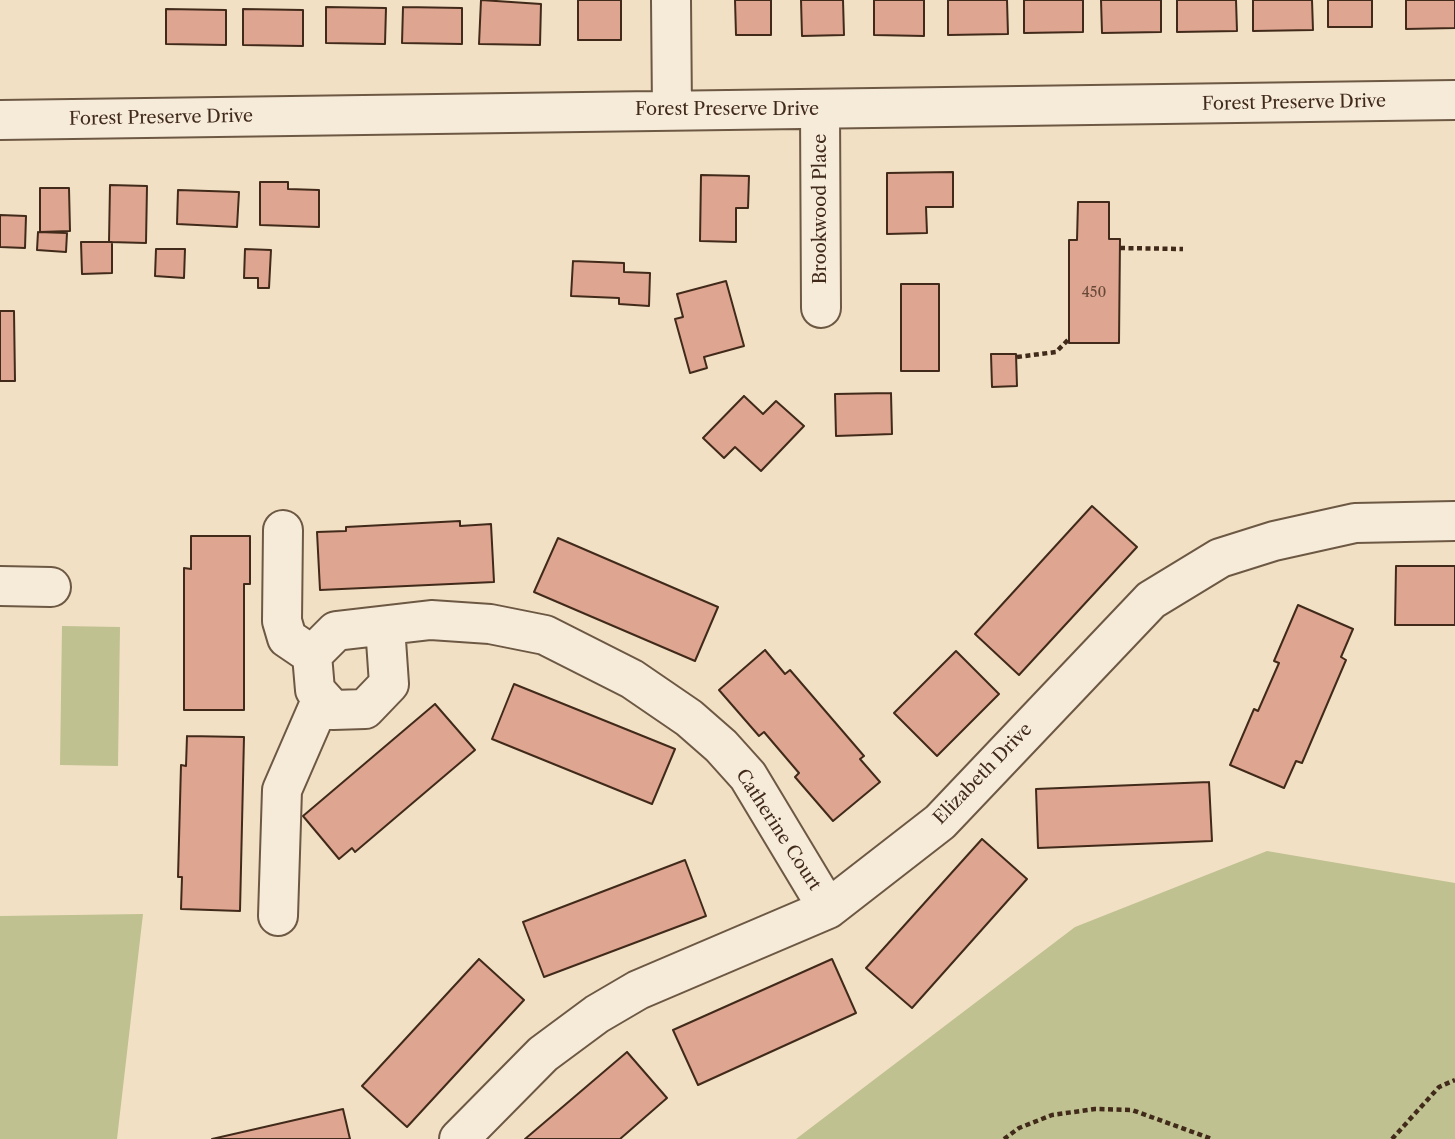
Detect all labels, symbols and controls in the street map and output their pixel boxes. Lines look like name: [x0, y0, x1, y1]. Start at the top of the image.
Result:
street label: Forest Preserve Drive: [1202, 91, 1386, 115]
street label: Forest Preserve Drive: [635, 99, 819, 121]
street label: Forest Preserve Drive: [69, 106, 253, 130]
street label: Brookwood Place: [810, 134, 832, 284]
house number: 450: [1082, 285, 1106, 301]
street label: Elizabeth Drive: [929, 719, 1037, 829]
street label: Catherine Court: [731, 765, 825, 895]

